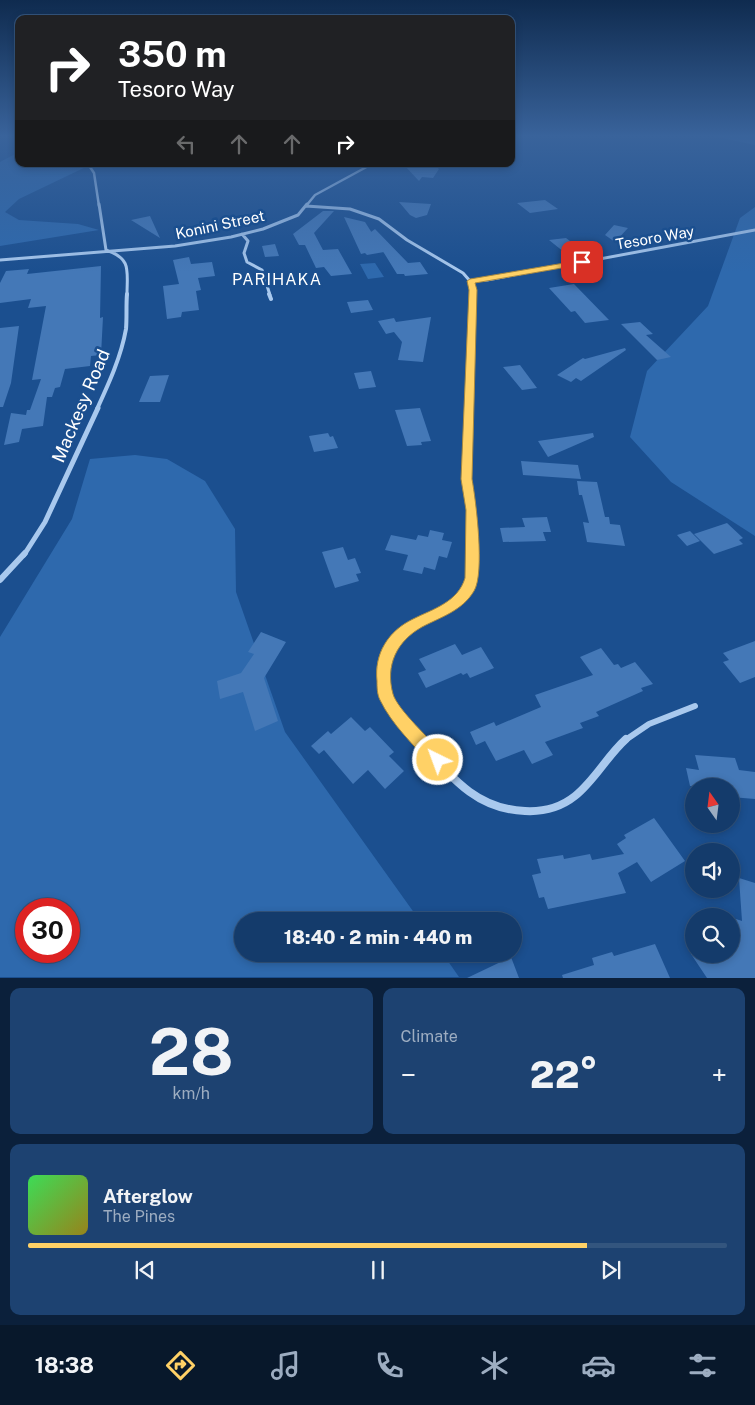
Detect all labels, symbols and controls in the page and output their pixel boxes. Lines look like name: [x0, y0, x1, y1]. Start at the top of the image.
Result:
text: 350 m: [118, 34, 227, 75]
icon: right: [35, 35, 100, 100]
text: Tesoro Way: [118, 76, 235, 102]
icon: left: [172, 130, 200, 158]
icon: ahead: [225, 130, 253, 158]
icon: ahead: [278, 130, 306, 158]
icon: right: [331, 130, 359, 158]
street label: Konini Street: [174, 207, 266, 242]
street label: Tesoro Way: [614, 222, 696, 253]
pin: [561, 241, 603, 283]
icon: arrive: [568, 248, 596, 276]
district label: PARIHAKA: [232, 270, 322, 289]
street label: Mackesy Road: [47, 346, 114, 466]
position arrow: [411, 733, 463, 785]
north arrow: [685, 778, 740, 832]
map controls: [685, 778, 740, 963]
button: sound: [685, 843, 740, 898]
speed limit sign: 30: [15, 898, 80, 963]
button: search: [685, 908, 740, 963]
text: 18:40 · 2 min · 440 m: [284, 926, 472, 948]
text: 28: [149, 1013, 234, 1090]
text: Climate: [401, 1027, 458, 1046]
text: 22°: [530, 1052, 598, 1097]
text: −: [401, 1058, 416, 1091]
text: +: [711, 1058, 727, 1091]
text: km/h: [172, 1084, 210, 1103]
text: Afterglow: [103, 1185, 193, 1207]
text: The Pines: [103, 1207, 175, 1226]
icon: previous: [131, 1256, 159, 1284]
icon: pause: [364, 1256, 392, 1284]
icon: next: [597, 1256, 625, 1284]
icon: directions: [163, 1348, 198, 1383]
icon: music: [268, 1348, 303, 1383]
icon: phone: [372, 1348, 407, 1383]
icon: climate: [477, 1348, 512, 1383]
icon: car: [581, 1348, 616, 1383]
icon: filters: [685, 1348, 720, 1383]
text: 18:38: [35, 1352, 94, 1378]

